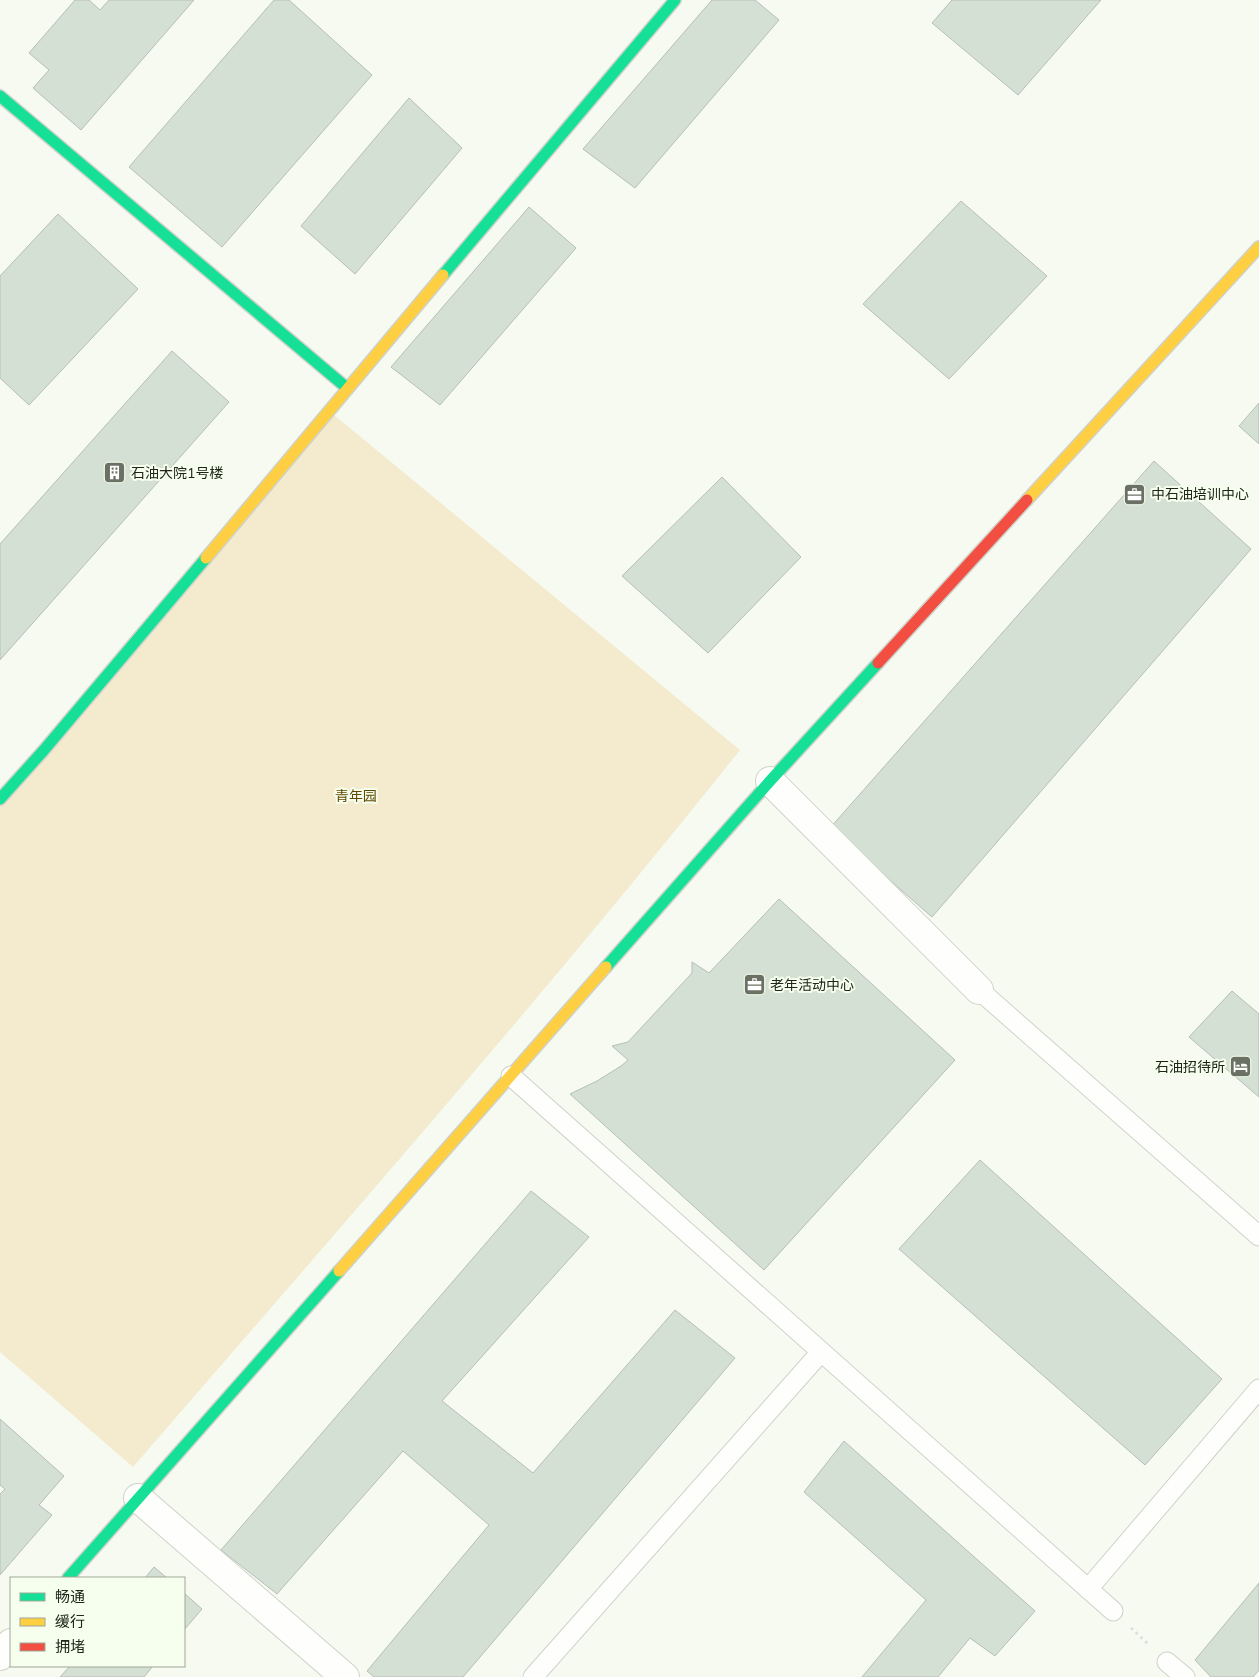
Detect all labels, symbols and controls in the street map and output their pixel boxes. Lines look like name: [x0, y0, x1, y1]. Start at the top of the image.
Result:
building icon: 石油大院1号楼: [103, 461, 127, 485]
place label: 石油大院1号楼: [131, 464, 223, 482]
office icon: 中石油培训中心: [1123, 482, 1147, 506]
place label: 中石油培训中心: [1151, 485, 1249, 503]
park label: 青年园: [335, 787, 377, 805]
office icon: 老年活动中心: [742, 973, 766, 997]
place label: 老年活动中心: [770, 976, 854, 994]
hotel icon: 石油招待所: [1229, 1055, 1253, 1079]
place label: 石油招待所: [1155, 1058, 1225, 1076]
legend: [10, 1577, 185, 1667]
text: 畅通: [55, 1587, 85, 1606]
text: 缓行: [55, 1612, 85, 1631]
text: 拥堵: [55, 1637, 85, 1656]

